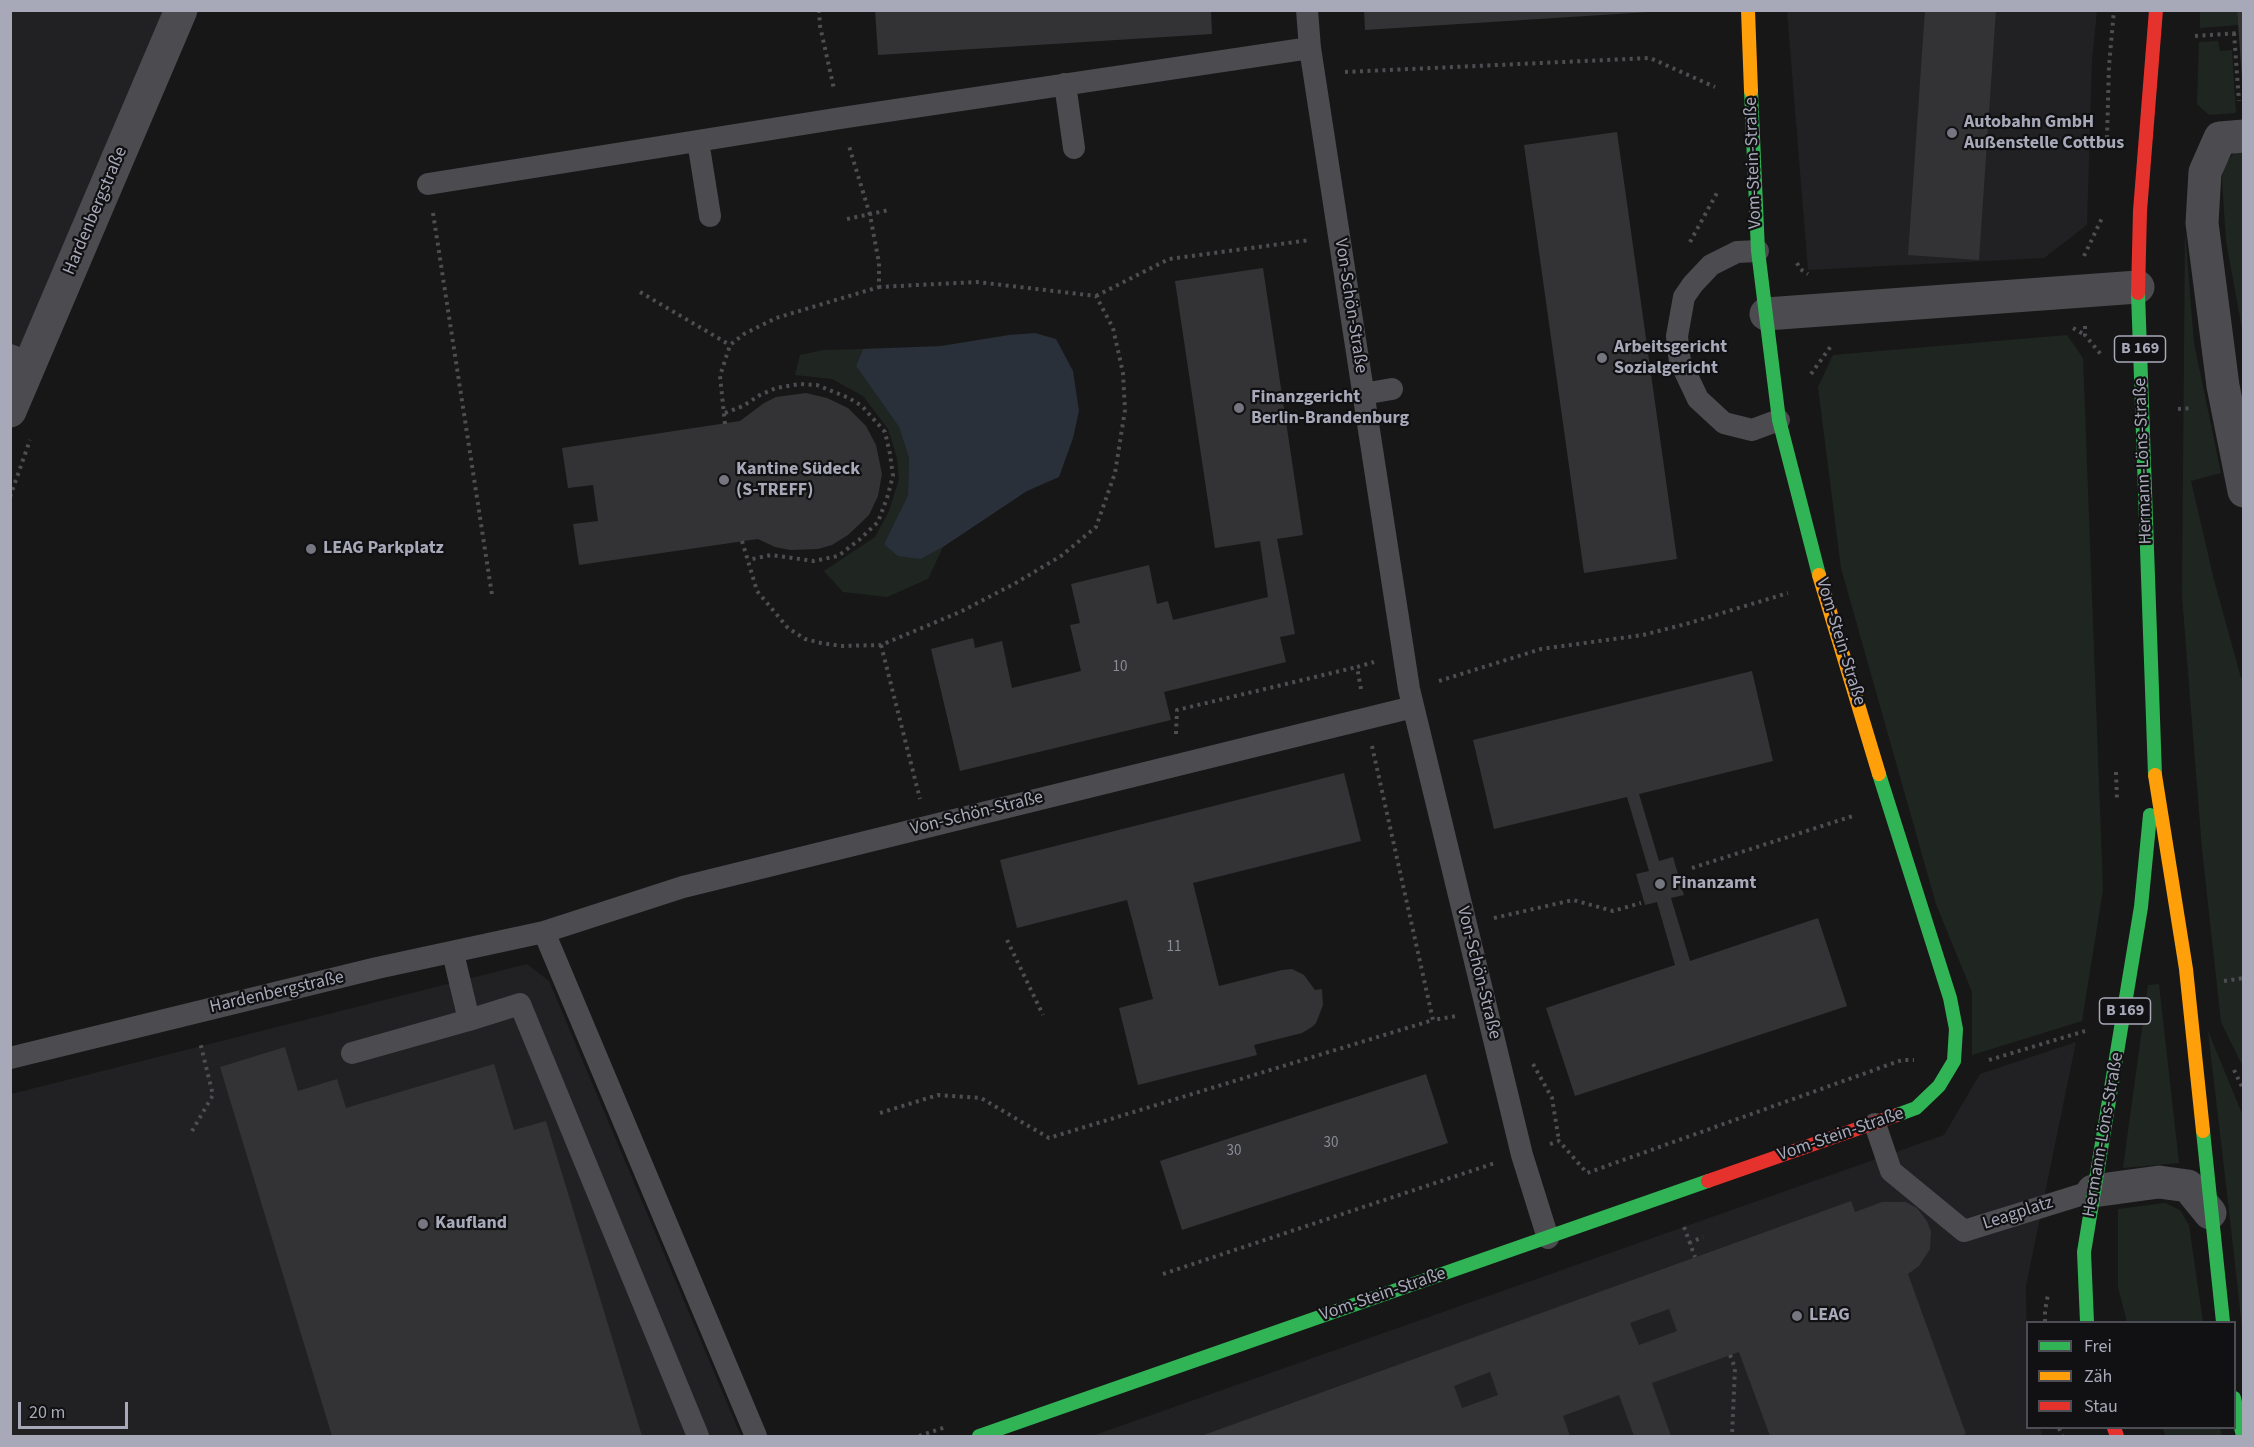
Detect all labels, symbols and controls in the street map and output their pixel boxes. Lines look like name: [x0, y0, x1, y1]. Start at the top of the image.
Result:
street label: Vom-Stein-Straße: [1741, 97, 1767, 229]
place label: Autobahn GmbH Außenstelle Cottbus: [1964, 112, 2124, 154]
marker: Autobahn GmbH Außenstelle Cottbus: [1945, 126, 1959, 140]
street label: Hardenbergstraße: [59, 144, 133, 278]
street label: Von-Schön-Straße: [1329, 237, 1371, 375]
road number: B 169: [2114, 336, 2166, 362]
place label: Arbeitsgericht Sozialgericht: [1614, 337, 1727, 380]
marker: Arbeitsgericht Sozialgericht: [1595, 351, 1609, 365]
street label: Hermann-Löns-Straße: [2130, 377, 2158, 545]
place label: Finanzgericht Berlin-Brandenburg: [1251, 387, 1409, 430]
marker: Finanzgericht Berlin-Brandenburg: [1232, 401, 1246, 415]
place label: Kantine Südeck (S-TREFF): [736, 459, 860, 502]
marker: Kantine Südeck (S-TREFF): [717, 473, 731, 487]
place label: LEAG Parkplatz: [323, 538, 444, 560]
marker: LEAG Parkplatz: [304, 542, 318, 556]
street label: Vom-Stein-Straße: [1810, 576, 1870, 708]
house number: 10: [1113, 659, 1127, 677]
street label: Von-Schön-Straße: [908, 787, 1046, 841]
place label: Finanzamt: [1672, 873, 1756, 895]
marker: Finanzamt: [1653, 877, 1667, 891]
street label: Von-Schön-Straße: [1451, 904, 1505, 1042]
house number: 11: [1167, 939, 1181, 957]
street label: Hardenbergstraße: [208, 967, 346, 1019]
road number: B 169: [2100, 998, 2150, 1024]
street label: Hermann-Löns-Straße: [2079, 1051, 2129, 1219]
street label: Vom-Stein-Straße: [1775, 1103, 1907, 1167]
house number: 30: [1324, 1135, 1338, 1153]
house number: 30: [1227, 1143, 1241, 1161]
street label: Leagplatz: [1980, 1193, 2056, 1235]
place label: Kaufland: [435, 1213, 507, 1235]
marker: Kaufland: [416, 1217, 430, 1231]
street label: Vom-Stein-Straße: [1317, 1263, 1449, 1327]
place label: LEAG: [1809, 1305, 1850, 1327]
marker: LEAG: [1790, 1309, 1804, 1323]
legend: [2026, 1321, 2236, 1429]
text: Frei: [2084, 1334, 2112, 1359]
text: Zäh: [2084, 1364, 2112, 1389]
scale bar: [21, 1390, 130, 1428]
text: Stau: [2084, 1394, 2118, 1419]
text: 20 m: [29, 1400, 65, 1425]

